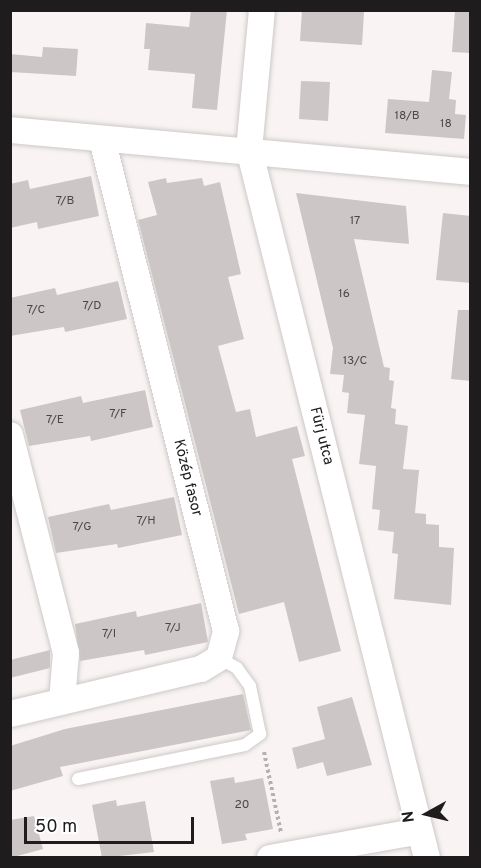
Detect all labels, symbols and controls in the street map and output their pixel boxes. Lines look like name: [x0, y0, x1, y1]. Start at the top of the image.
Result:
house number: 18/B: [394, 110, 420, 124]
house number: 18: [440, 118, 452, 132]
house number: 7/B: [56, 195, 74, 209]
house number: 17: [350, 215, 360, 229]
house number: 16: [338, 288, 350, 302]
house number: 7/D: [83, 300, 101, 314]
house number: 7/C: [27, 304, 45, 318]
house number: 13/C: [343, 355, 367, 369]
street label: Fürj utca: [305, 405, 337, 467]
house number: 7/F: [109, 408, 127, 422]
house number: 7/E: [46, 414, 64, 428]
street label: Közép fasor: [169, 437, 205, 519]
house number: 7/H: [136, 515, 156, 529]
house number: 7/G: [73, 521, 91, 535]
house number: 7/J: [165, 622, 181, 636]
house number: 7/I: [102, 628, 116, 642]
north arrow: [397, 784, 457, 844]
house number: 20: [234, 799, 250, 813]
scale bar: [27, 805, 196, 843]
text: N: [398, 809, 420, 824]
text: 50 m: [35, 816, 77, 839]

